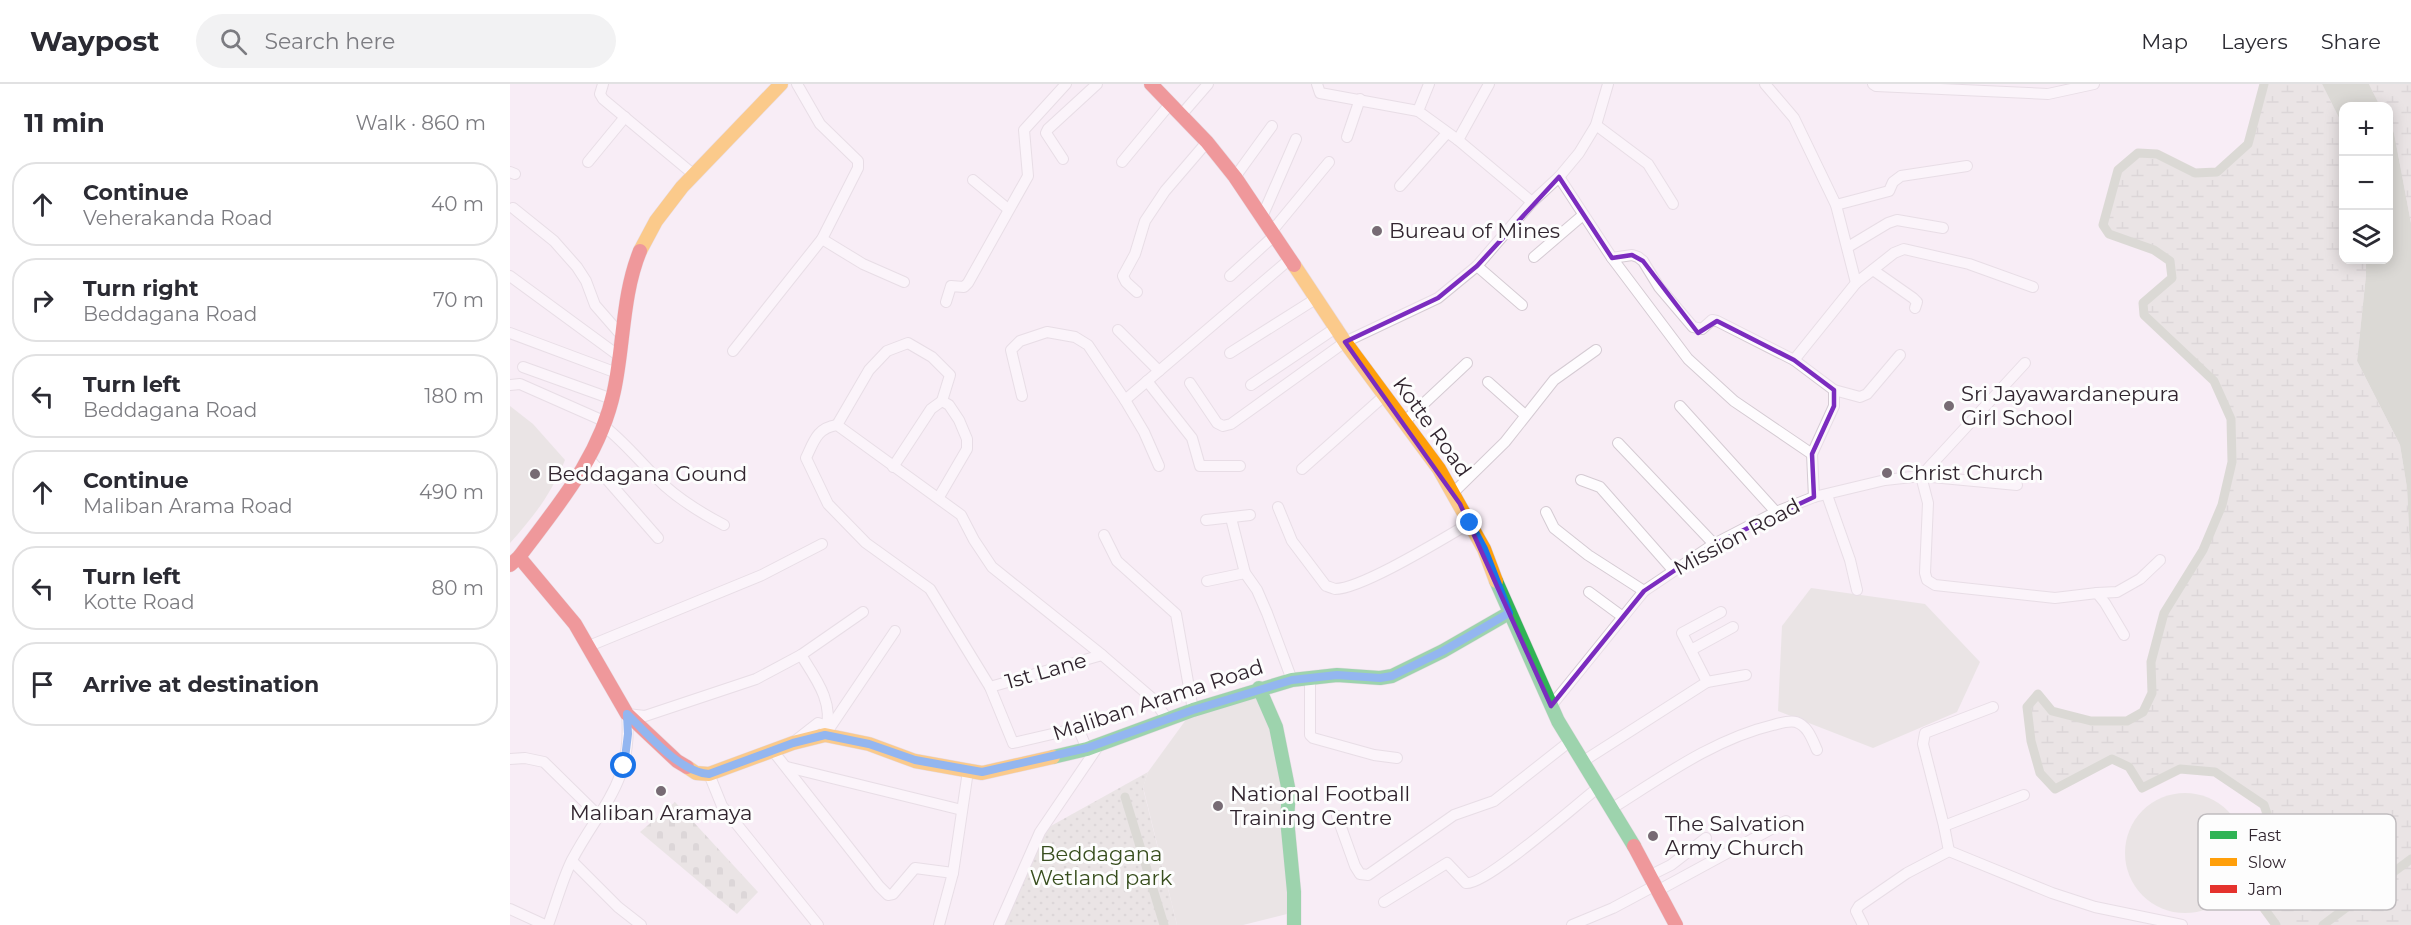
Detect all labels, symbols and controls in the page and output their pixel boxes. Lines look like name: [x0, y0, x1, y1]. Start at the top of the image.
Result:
search box: [196, 14, 616, 68]
text: Waypost: [30, 24, 160, 58]
icon: search: [217, 25, 250, 58]
text: Search here: [265, 28, 395, 55]
text: Map: [2141, 29, 2188, 54]
text: Layers: [2221, 29, 2288, 54]
text: Share: [2321, 29, 2381, 54]
map controls: [2339, 102, 2393, 264]
button: +: [2339, 102, 2393, 156]
text: 11 min: [24, 107, 105, 139]
text: Walk · 860 m: [356, 111, 486, 135]
button: −: [2339, 156, 2393, 210]
text: Continue: [83, 179, 189, 206]
icon: ahead: [26, 188, 59, 221]
text: 40 m: [431, 192, 484, 216]
text: Veherakanda Road: [83, 206, 273, 230]
button: layers: [2339, 210, 2393, 264]
place label: Bureau of Mines: [1389, 218, 1560, 243]
marker: Bureau of Mines: [1370, 224, 1384, 238]
text: Turn right: [83, 275, 198, 302]
icon: right: [26, 284, 59, 317]
text: 70 m: [433, 288, 484, 312]
text: Beddagana Road: [83, 302, 257, 326]
text: Turn left: [83, 371, 181, 398]
street label: Kotte Road: [1388, 372, 1477, 481]
icon: left: [26, 380, 59, 413]
place label: Sri Jayawardanepura Girl School: [1961, 381, 2179, 430]
text: 180 m: [424, 384, 484, 408]
text: Beddagana Road: [83, 398, 257, 422]
marker: Sri Jayawardanepura Girl School: [1942, 399, 1956, 413]
place label: Christ Church: [1899, 460, 2043, 485]
place label: Beddagana Gound: [547, 461, 747, 486]
marker: Christ Church: [1880, 466, 1894, 480]
text: Continue: [83, 467, 189, 494]
marker: Beddagana Gound: [528, 467, 542, 481]
icon: ahead: [26, 476, 59, 509]
text: 490 m: [419, 480, 484, 504]
street label: Mission Road: [1669, 493, 1804, 580]
text: Maliban Arama Road: [83, 494, 293, 518]
route end: [1456, 509, 1482, 535]
text: Turn left: [83, 563, 181, 590]
icon: left: [26, 572, 59, 605]
text: 80 m: [432, 576, 484, 600]
text: Kotte Road: [83, 590, 194, 614]
street label: 1st Lane: [1002, 647, 1089, 694]
street label: Maliban Arama Road: [1049, 654, 1266, 745]
icon: arrive: [26, 668, 59, 701]
text: Arrive at destination: [83, 671, 319, 698]
route start: [610, 752, 636, 778]
place label: National Football Training Centre: [1230, 781, 1410, 830]
marker: Maliban Aramaya: [654, 784, 668, 798]
marker: National Football Training Centre: [1211, 799, 1225, 813]
place label: Maliban Aramaya: [570, 800, 752, 825]
place label: The Salvation Army Church: [1665, 811, 1805, 860]
legend: [2198, 814, 2396, 910]
text: Fast: [2248, 826, 2282, 845]
marker: The Salvation Army Church: [1646, 829, 1660, 843]
park label: Beddagana Wetland park: [1030, 841, 1173, 890]
text: Slow: [2248, 853, 2286, 872]
text: Jam: [2247, 880, 2282, 899]

